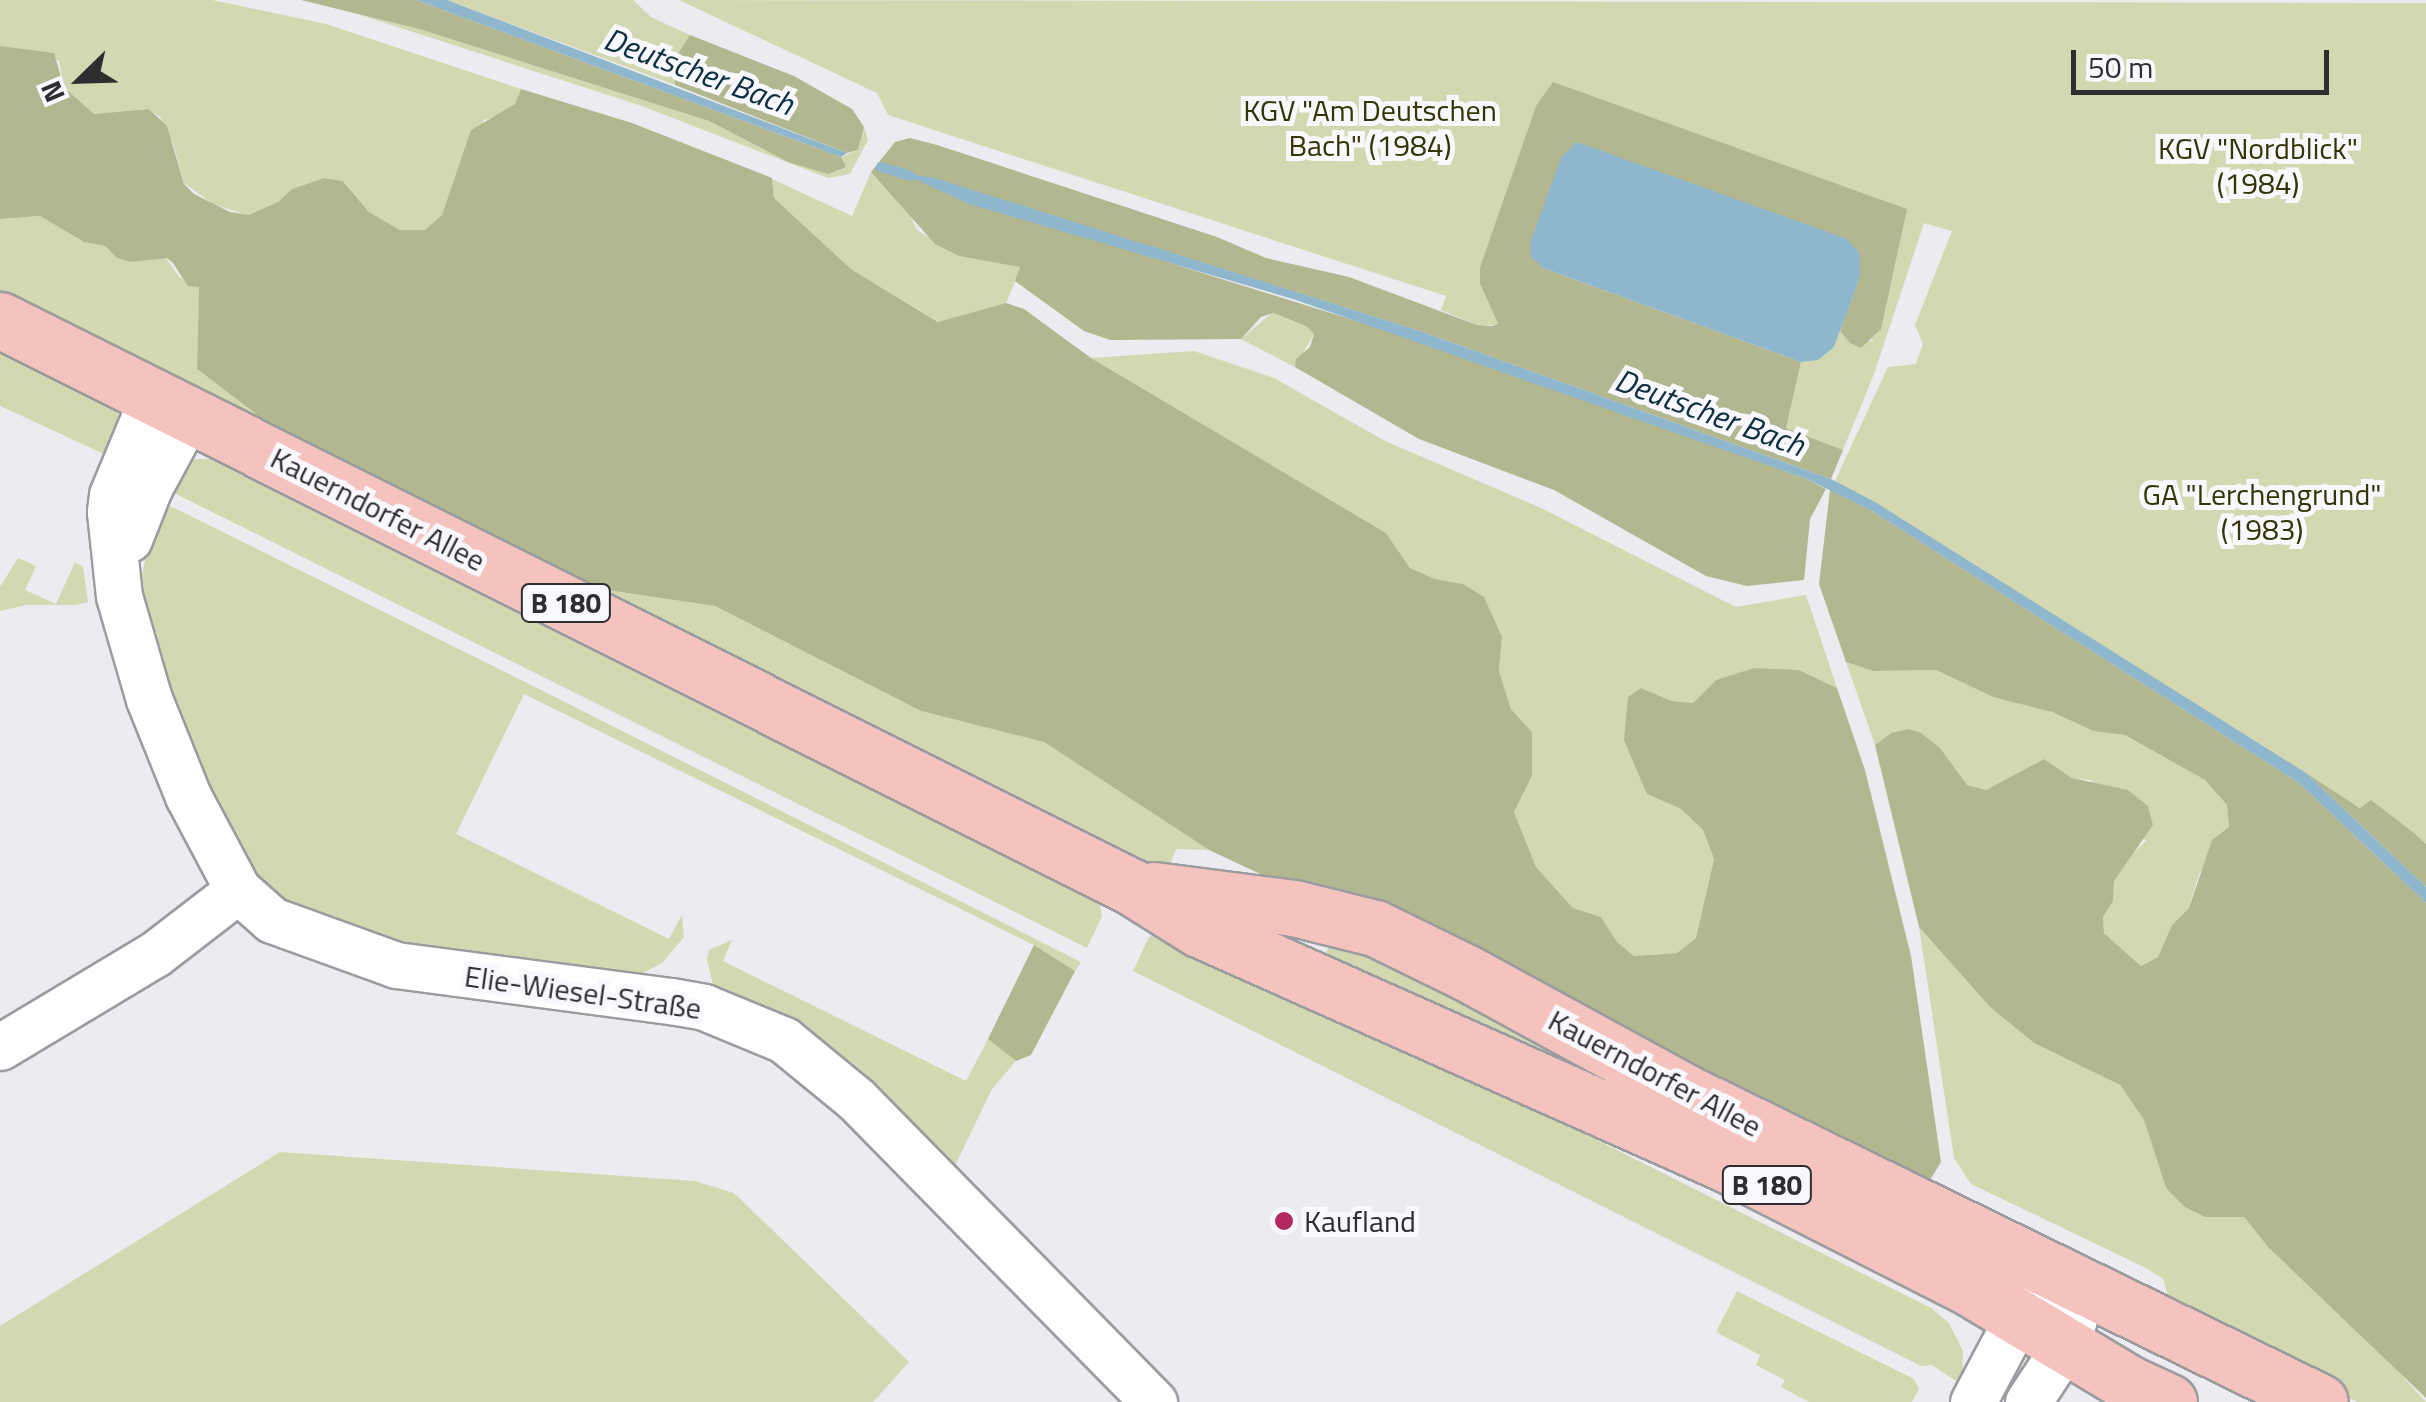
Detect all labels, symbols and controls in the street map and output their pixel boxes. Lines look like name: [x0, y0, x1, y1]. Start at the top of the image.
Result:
water label: Deutscher Bach: [599, 19, 799, 123]
north arrow: [30, 30, 130, 130]
scale bar: [2076, 30, 2334, 92]
text: 50 m: [2088, 44, 2153, 90]
text: N: [28, 75, 76, 109]
park label: KGV "Am Deutschen Bach" (1984): [1243, 92, 1497, 162]
park label: KGV "Nordblick" (1984): [2158, 130, 2358, 200]
water label: Deutscher Bach: [1610, 360, 1810, 464]
street label: Kauerndorfer Allee: [265, 439, 491, 579]
park label: GA "Lerchengrund" (1983): [2143, 476, 2381, 546]
road number: B 180: [518, 580, 614, 626]
street label: Elie-Wiesel-Straße: [462, 958, 704, 1026]
street label: Kauerndorfer Allee: [1543, 1002, 1767, 1144]
road number: B 180: [1720, 1162, 1814, 1208]
place label: Kaufland: [1304, 1203, 1416, 1239]
marker: Kaufland: [1273, 1210, 1295, 1232]

